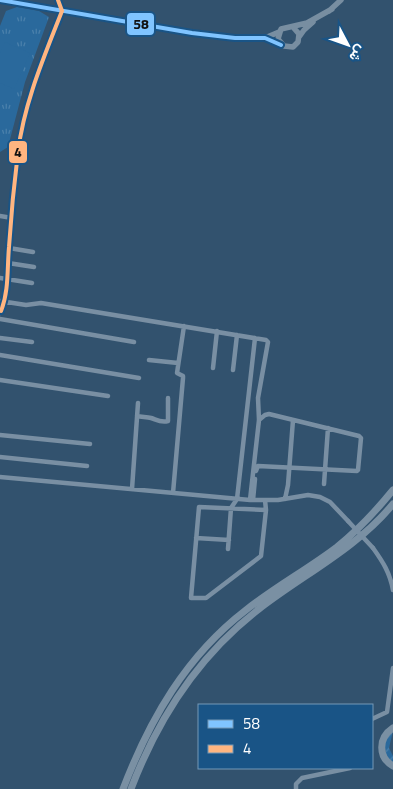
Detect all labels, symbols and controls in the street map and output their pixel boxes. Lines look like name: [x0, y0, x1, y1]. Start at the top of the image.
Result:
line badge: 58: [126, 12, 155, 36]
text: 58: [133, 13, 149, 34]
north arrow: [323, 20, 373, 70]
text: ش: [345, 41, 372, 67]
line badge: 4: [8, 140, 28, 164]
text: 4: [14, 141, 22, 162]
legend: [198, 704, 373, 769]
text: 58: [243, 712, 260, 735]
text: 4: [243, 737, 251, 760]

